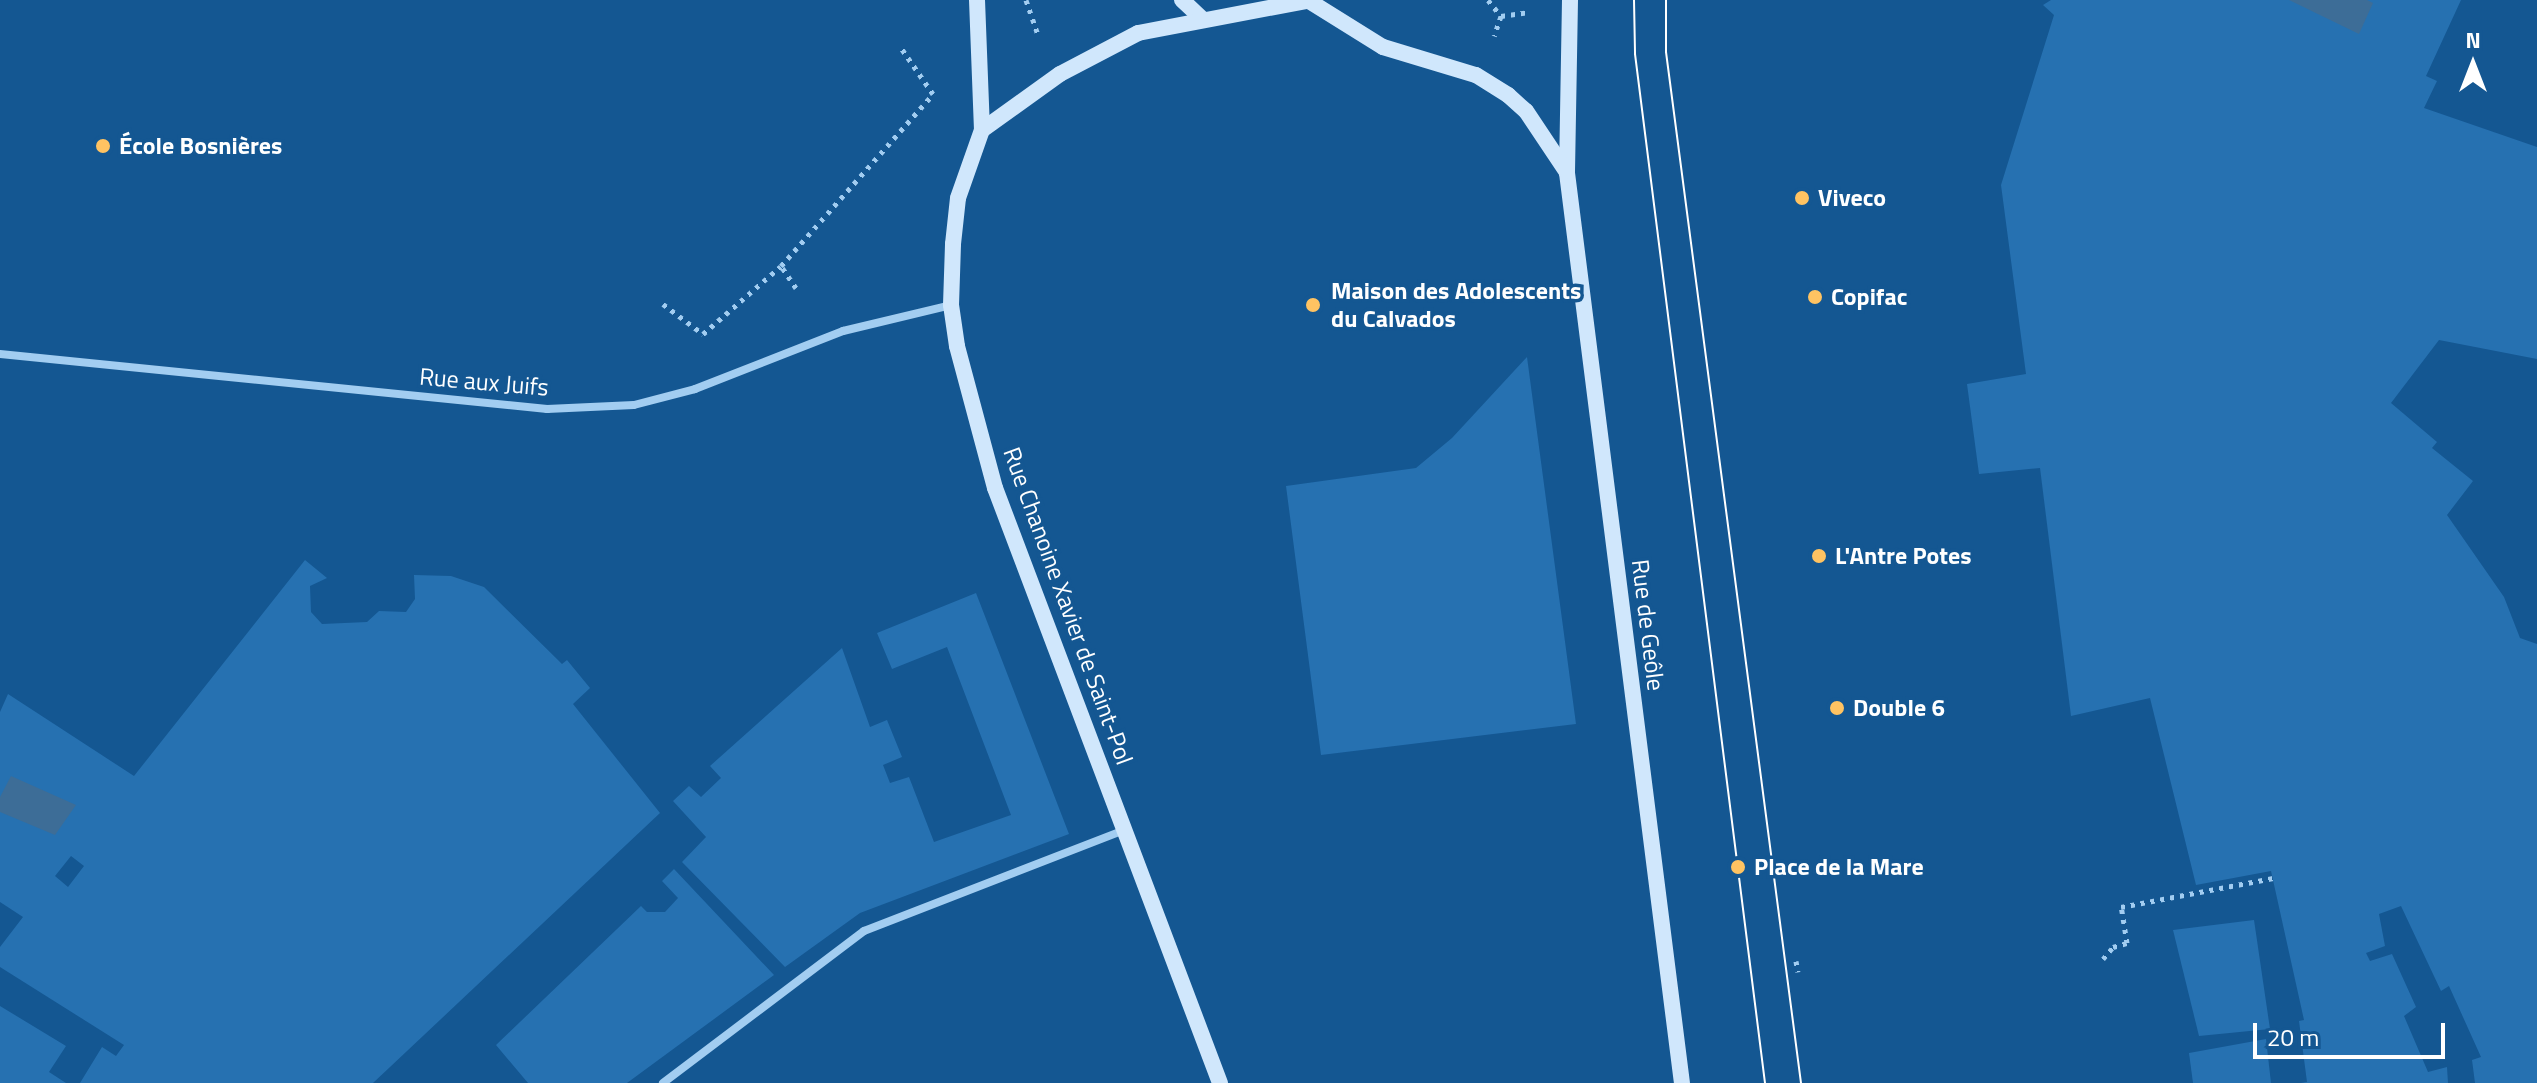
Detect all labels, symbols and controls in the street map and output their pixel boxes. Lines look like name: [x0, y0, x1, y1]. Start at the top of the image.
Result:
text: N: [2465, 23, 2481, 57]
north arrow: [2433, 24, 2513, 104]
place label: École Bosnières: [119, 132, 282, 160]
marker: École Bosnières: [94, 137, 112, 155]
place label: Viveco: [1818, 184, 1886, 212]
marker: Viveco: [1793, 189, 1811, 207]
place label: Maison des Adolescents du Calvados: [1331, 277, 1581, 333]
place label: Copifac: [1831, 283, 1907, 311]
marker: Copifac: [1806, 288, 1824, 306]
marker: Maison des Adolescents du Calvados: [1302, 294, 1324, 316]
street label: Rue aux Juifs: [418, 362, 550, 402]
street label: Rue Chanoine Xavier de Saint-Pol: [997, 443, 1139, 769]
place label: L'Antre Potes: [1835, 542, 1972, 570]
marker: L'Antre Potes: [1810, 547, 1828, 565]
street label: Rue de Geôle: [1626, 558, 1670, 692]
place label: Double 6: [1853, 694, 1945, 722]
marker: Double 6: [1828, 699, 1846, 717]
place label: Place de la Mare: [1754, 853, 1924, 881]
marker: Place de la Mare: [1729, 858, 1747, 876]
scale bar: [2257, 1007, 2449, 1057]
text: 20 m: [2267, 1019, 2319, 1055]

